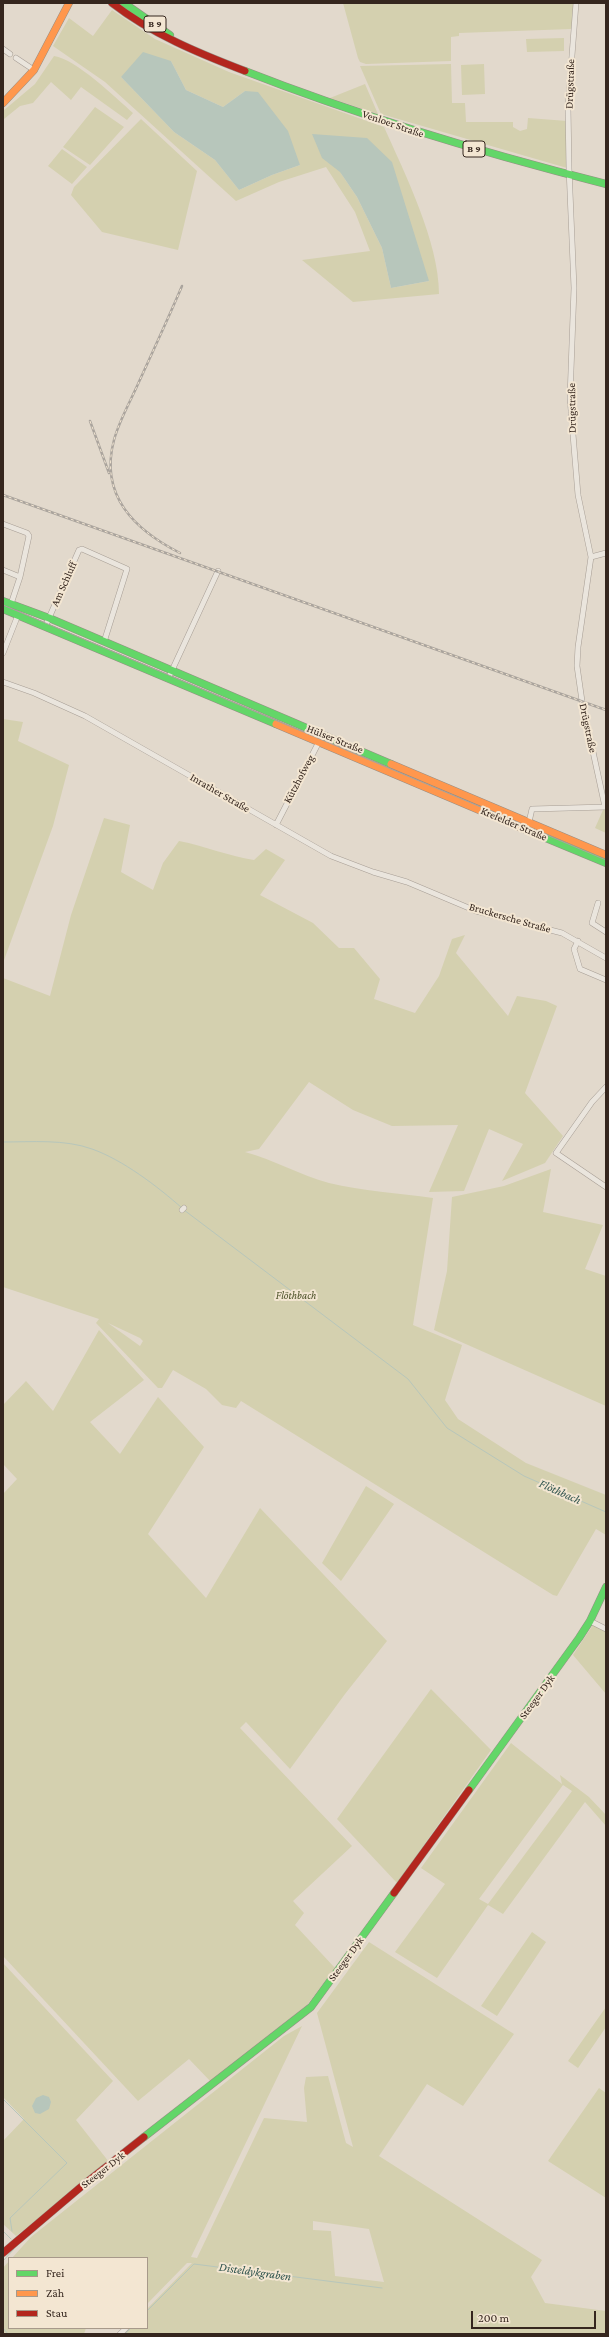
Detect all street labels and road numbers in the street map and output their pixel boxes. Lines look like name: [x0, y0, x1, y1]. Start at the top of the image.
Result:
road number: B 9: [144, 16, 166, 32]
street label: Drügstraße: [563, 59, 577, 109]
street label: Venloer Straße: [360, 107, 426, 141]
road number: B 9: [463, 141, 485, 157]
street label: Drügstraße: [565, 383, 579, 433]
street label: Am Schluff: [48, 559, 80, 609]
street label: Drügstraße: [576, 702, 600, 754]
street label: Hülser Straße: [305, 722, 365, 756]
street label: Kützhofweg: [281, 753, 317, 805]
street label: Inrather Straße: [188, 771, 252, 815]
street label: Krefelder Straße: [479, 804, 549, 844]
street label: Bruckersche Straße: [468, 900, 552, 936]
street label: Steeger Dyk: [516, 1672, 558, 1722]
street label: Steeger Dyk: [325, 1934, 367, 1984]
street label: Steeger Dyk: [78, 2149, 128, 2191]

